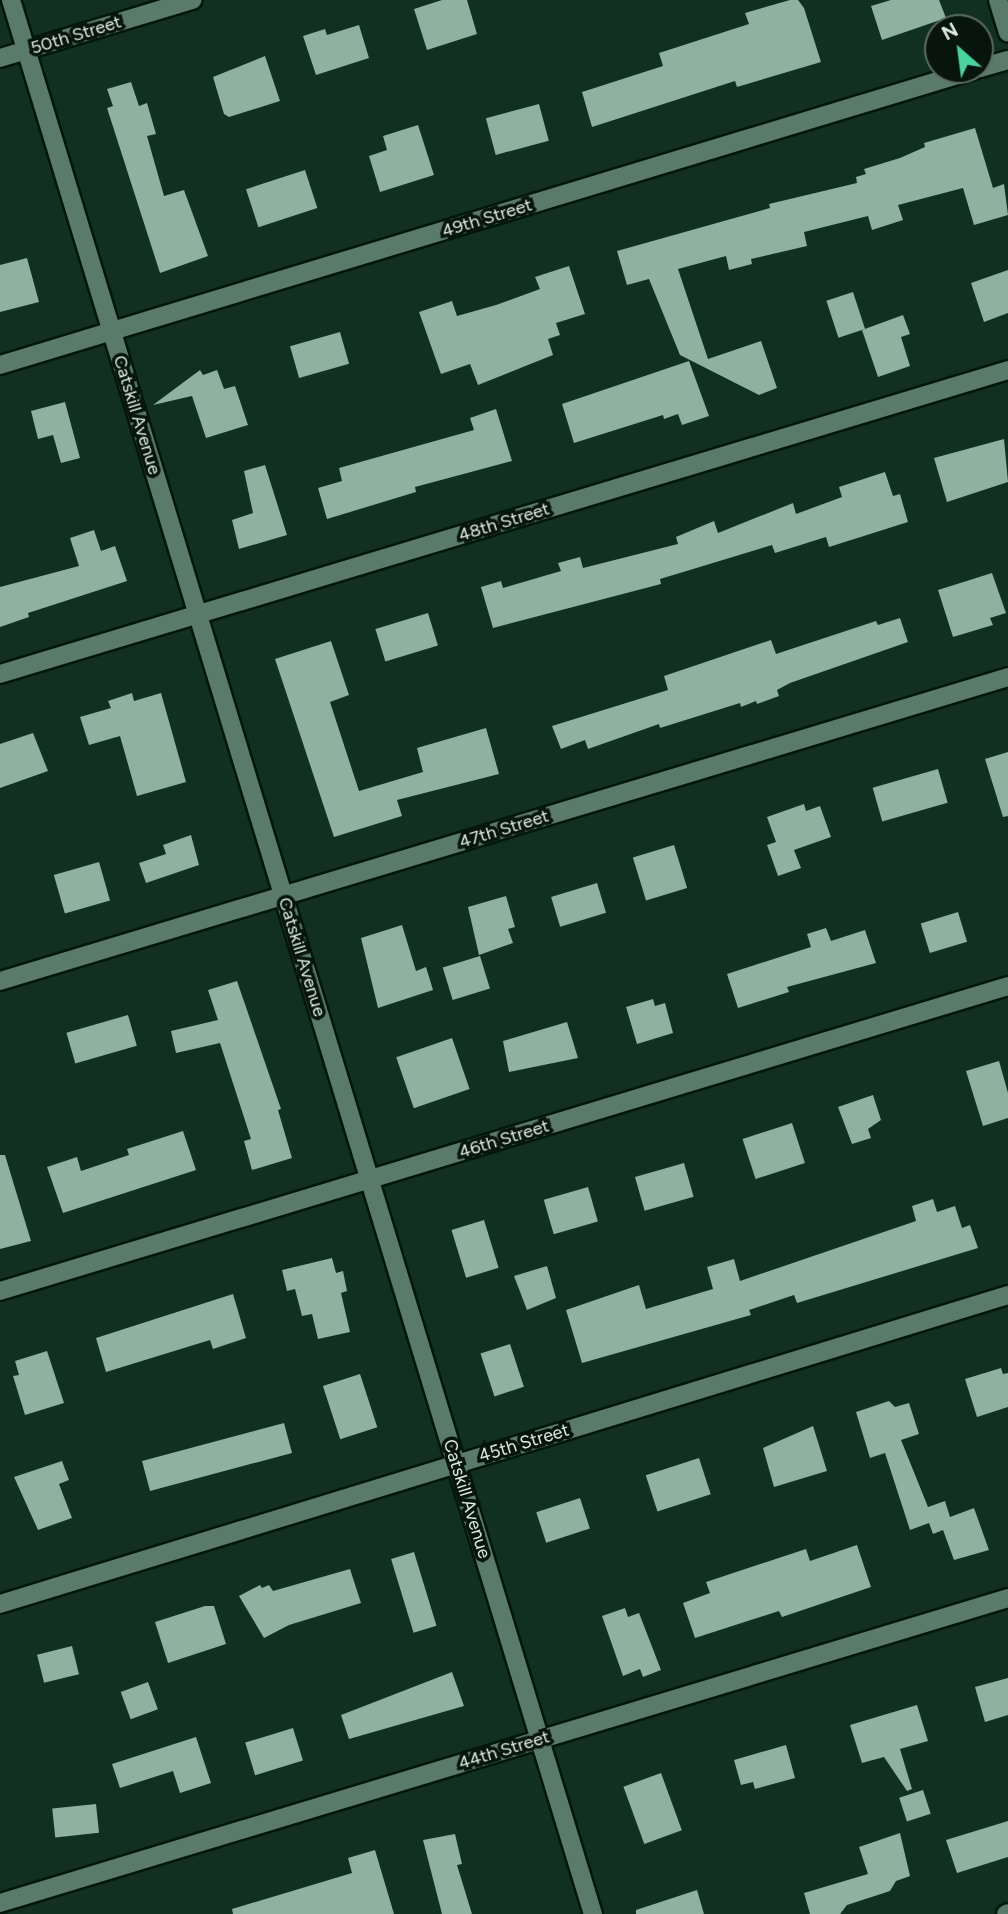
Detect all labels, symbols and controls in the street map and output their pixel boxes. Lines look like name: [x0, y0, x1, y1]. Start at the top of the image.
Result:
street label: 50th Street: [28, 11, 124, 59]
north arrow: [924, 14, 994, 84]
text: N: [938, 18, 962, 45]
street label: 49th Street: [439, 194, 535, 242]
street label: Catskill Avenue: [109, 353, 165, 477]
street label: 48th Street: [456, 498, 552, 546]
street label: 47th Street: [457, 805, 551, 853]
street label: Catskill Avenue: [274, 895, 330, 1019]
street label: 46th Street: [456, 1115, 552, 1163]
street label: 45th Street: [476, 1419, 572, 1467]
street label: Catskill Avenue: [439, 1437, 495, 1561]
street label: 44th Street: [456, 1726, 552, 1774]

